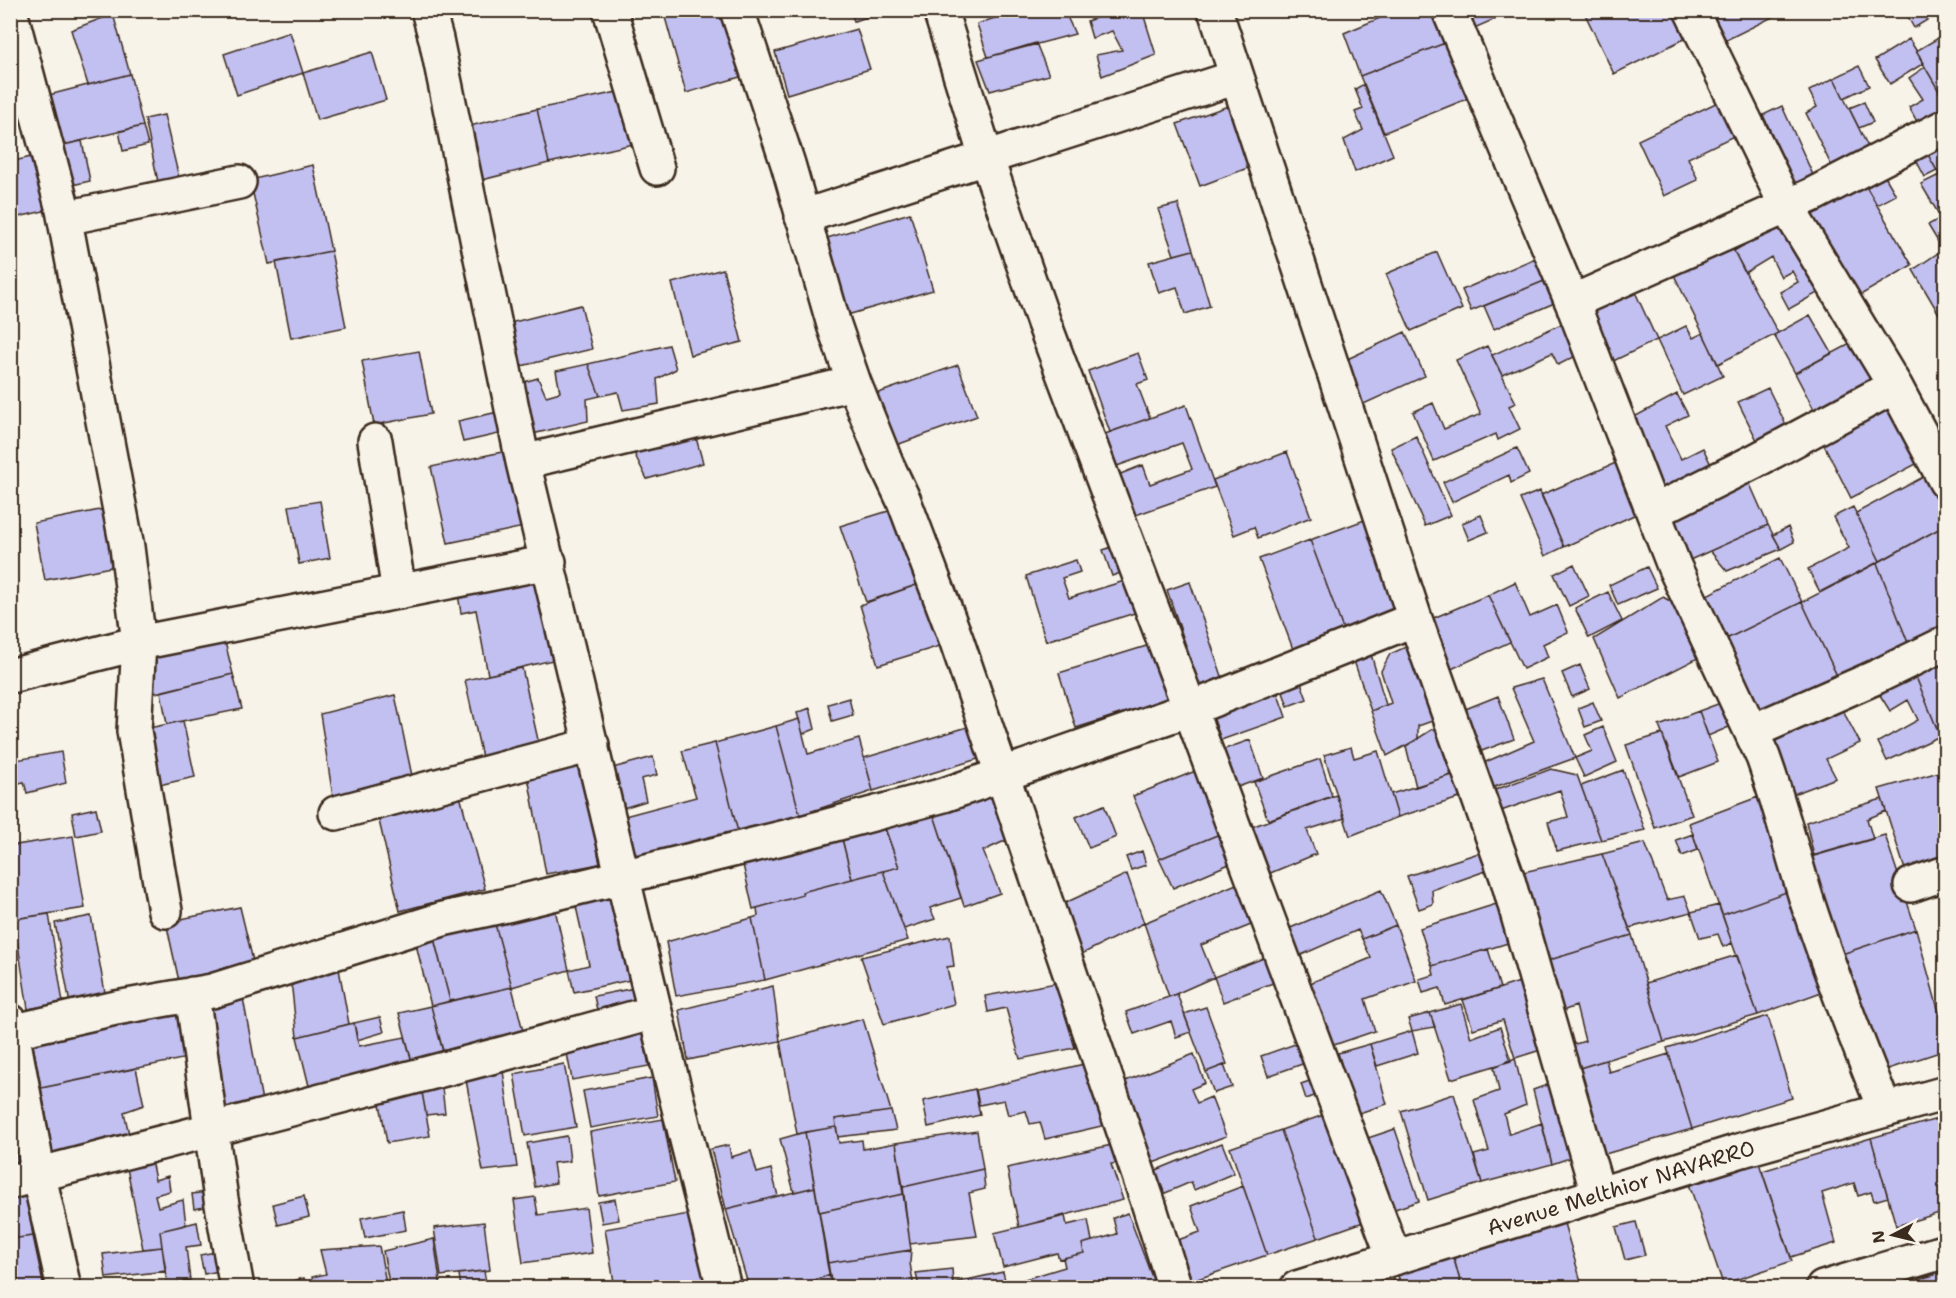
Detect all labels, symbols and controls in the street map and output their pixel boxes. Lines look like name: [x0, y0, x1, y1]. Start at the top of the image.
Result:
street label: Avenue Melthior NAVARRO: [1484, 1134, 1758, 1242]
north arrow: [1863, 1205, 1923, 1265]
text: N: [1867, 1229, 1890, 1244]

